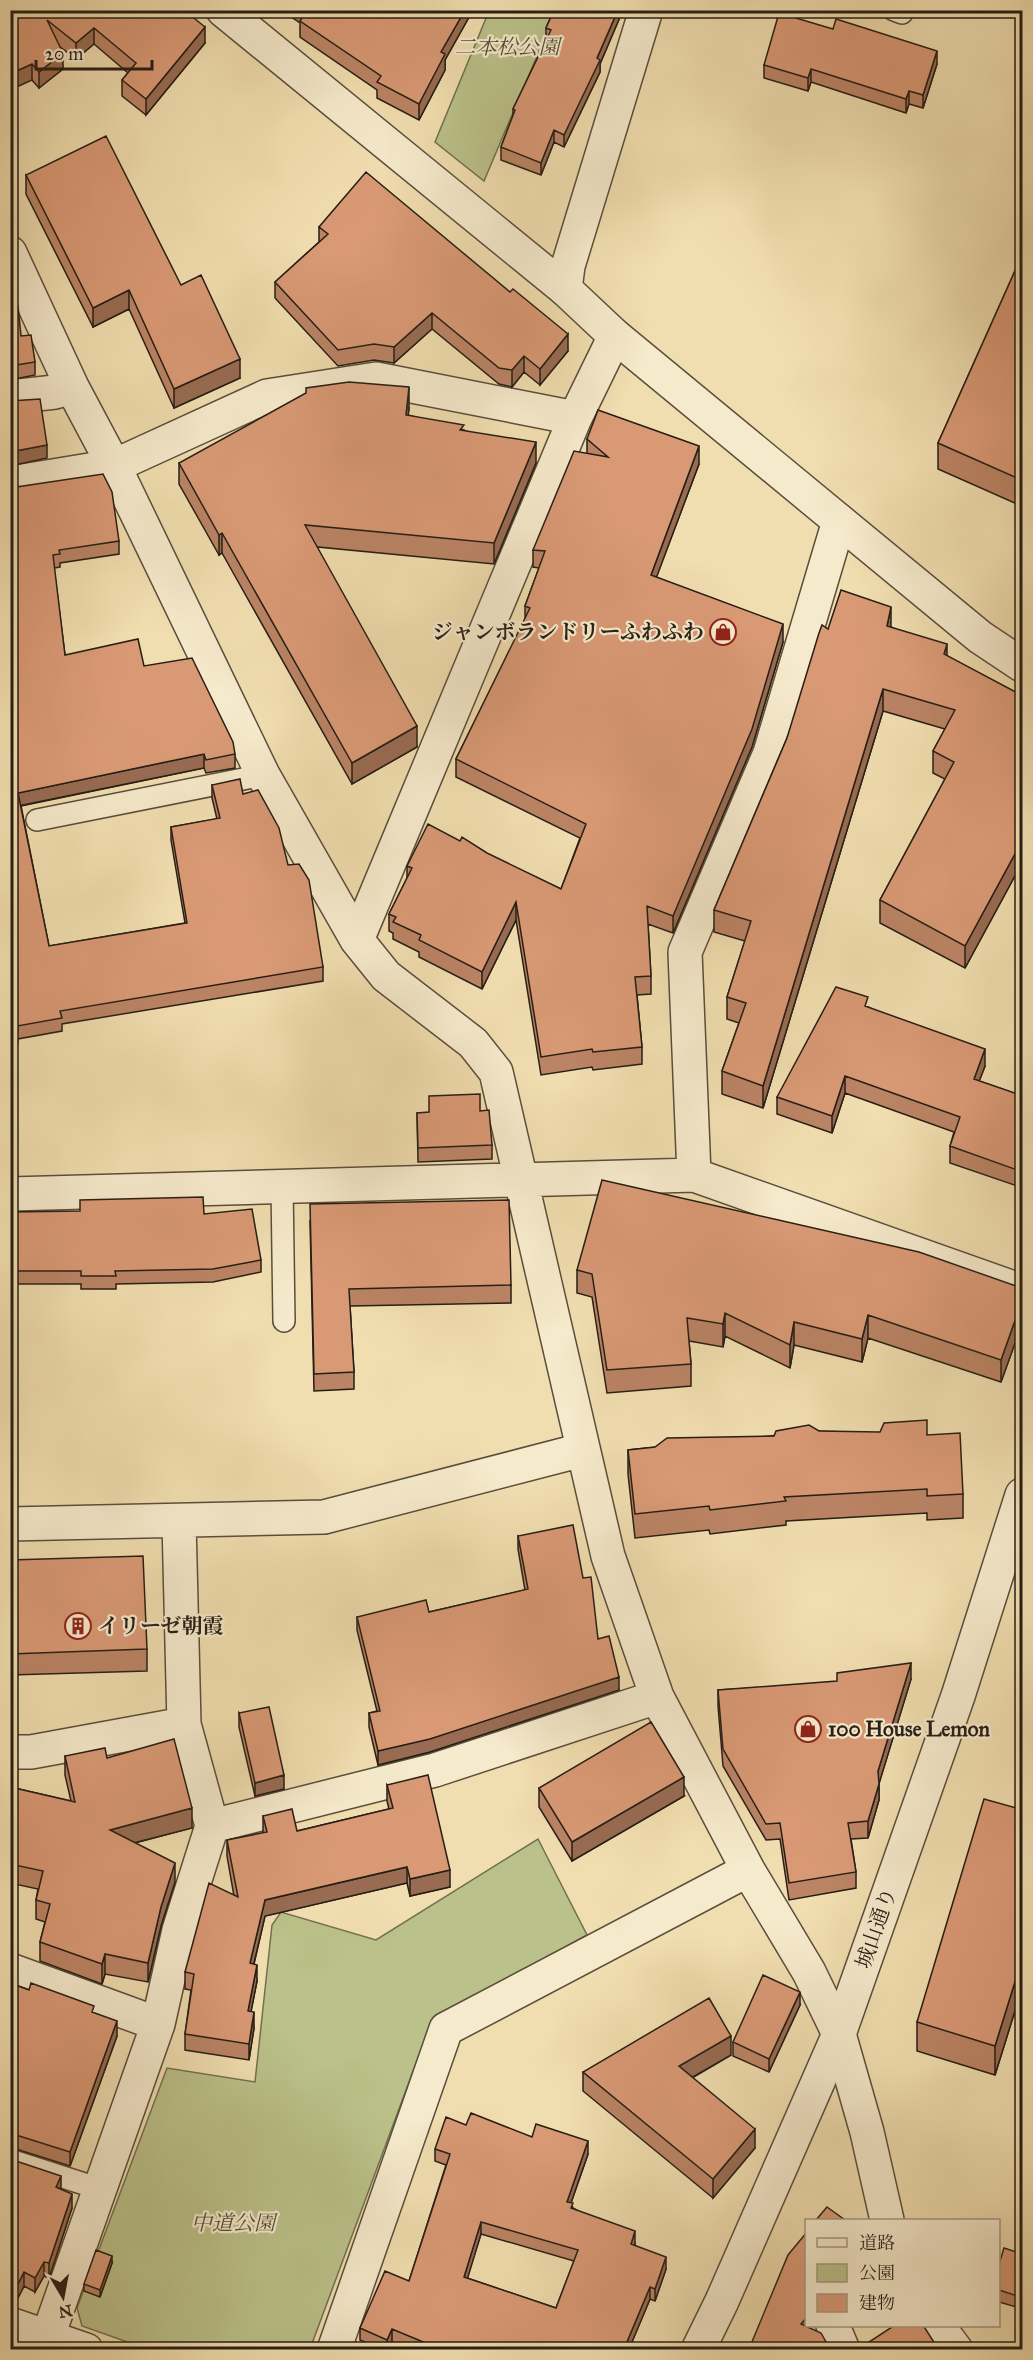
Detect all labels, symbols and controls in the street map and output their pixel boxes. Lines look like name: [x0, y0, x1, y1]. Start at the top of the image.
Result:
scale bar: [36, 33, 152, 71]
park label: 二本松公園: [455, 34, 562, 60]
text: 20 m: [45, 43, 83, 65]
shop icon: ジャンボランドリーふわふわ: [708, 617, 738, 647]
place label: ジャンボランドリーふわふわ: [432, 619, 704, 645]
building icon: イリーゼ朝霞: [63, 1611, 93, 1641]
place label: イリーゼ朝霞: [98, 1613, 224, 1639]
shop icon: 100 House Lemon: [793, 1714, 823, 1744]
place label: 100 House Lemon: [828, 1716, 991, 1742]
street label: 城山通り: [850, 1884, 902, 1972]
park label: 中道公園: [191, 2210, 278, 2236]
legend: [805, 2219, 1000, 2327]
text: 道路: [859, 2232, 895, 2254]
text: 公園: [859, 2262, 895, 2284]
north arrow: [33, 2267, 93, 2327]
text: 建物: [859, 2292, 895, 2314]
text: N: [57, 2301, 74, 2322]

